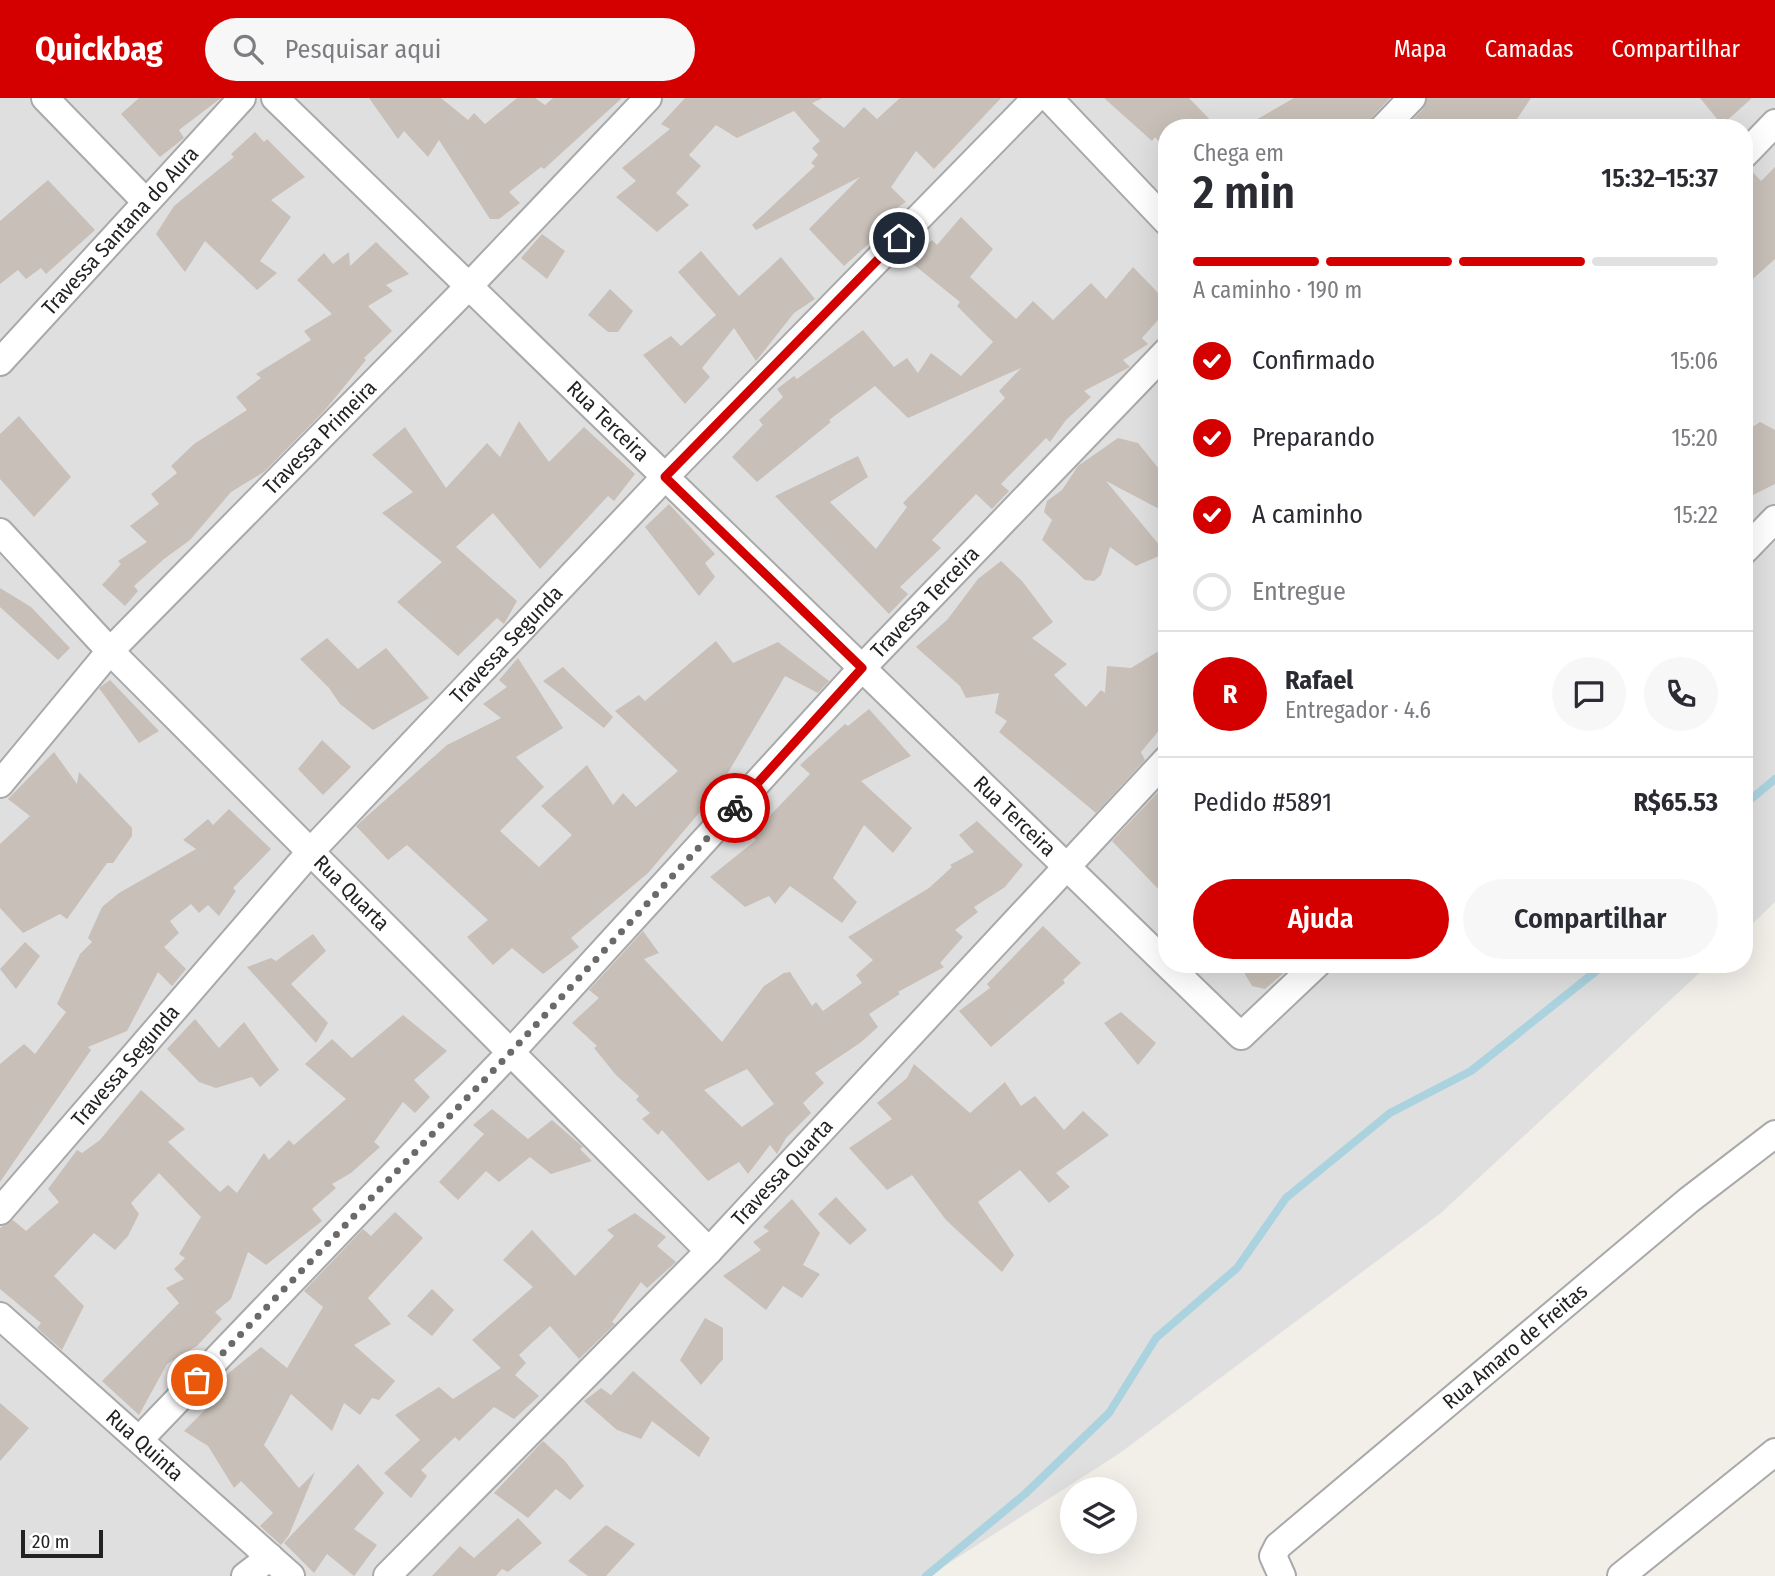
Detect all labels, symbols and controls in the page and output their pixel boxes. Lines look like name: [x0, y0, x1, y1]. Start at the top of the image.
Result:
search box: [205, 18, 695, 81]
text: Quickbag: [35, 29, 163, 69]
icon: search: [229, 30, 267, 68]
text: Pesquisar aqui: [285, 34, 441, 65]
text: Mapa: [1394, 35, 1447, 63]
text: Camadas: [1485, 35, 1574, 63]
text: Compartilhar: [1612, 35, 1740, 63]
text: Chega em: [1193, 139, 1284, 167]
street label: Travessa Santana do Aura: [36, 141, 204, 321]
text: 15:32–15:37: [1601, 163, 1718, 194]
text: 2 min: [1193, 165, 1295, 220]
pin: [869, 208, 929, 268]
icon: home: [880, 219, 918, 257]
text: A caminho · 190 m: [1193, 276, 1362, 304]
icon: check: [1193, 342, 1231, 380]
text: Confirmado: [1252, 345, 1375, 376]
text: 15:06: [1670, 347, 1718, 375]
street label: Travessa Primeira: [258, 375, 382, 500]
street label: Rua Terceira: [561, 375, 654, 467]
icon: check: [1193, 419, 1231, 457]
text: Preparando: [1252, 422, 1375, 453]
text: 15:20: [1671, 424, 1718, 452]
icon: check: [1193, 496, 1231, 534]
text: A caminho: [1252, 499, 1363, 530]
text: 15:22: [1673, 501, 1718, 529]
street label: Travessa Terceira: [865, 541, 985, 664]
text: Entregue: [1252, 576, 1346, 607]
street label: Travessa Segunda: [445, 580, 568, 709]
button: chat: [1552, 657, 1626, 731]
button: phone: [1644, 657, 1718, 731]
text: Rafael: [1285, 665, 1353, 696]
text: R: [1223, 679, 1237, 710]
text: Entregador · 4.6: [1285, 696, 1431, 724]
street label: Rua Terceira: [968, 770, 1061, 862]
courier: [700, 773, 770, 843]
text: Pedido #5891: [1193, 787, 1332, 818]
text: R$65.53: [1633, 787, 1718, 818]
icon: bike: [716, 789, 754, 827]
street label: Rua Quarta: [308, 850, 395, 936]
button: Ajuda: [1193, 879, 1449, 959]
button: Compartilhar: [1463, 879, 1718, 959]
street label: Travessa Segunda: [66, 1000, 185, 1132]
street label: Travessa Quarta: [726, 1113, 838, 1231]
street label: Rua Amaro de Freitas: [1437, 1278, 1593, 1415]
pin: [167, 1350, 227, 1410]
icon: bag: [178, 1361, 216, 1399]
street label: Rua Quinta: [100, 1404, 189, 1487]
map controls: [1060, 1477, 1137, 1554]
button: layers: [1060, 1477, 1137, 1554]
scale bar: [21, 1527, 103, 1559]
text: 20 m: [32, 1530, 69, 1553]

